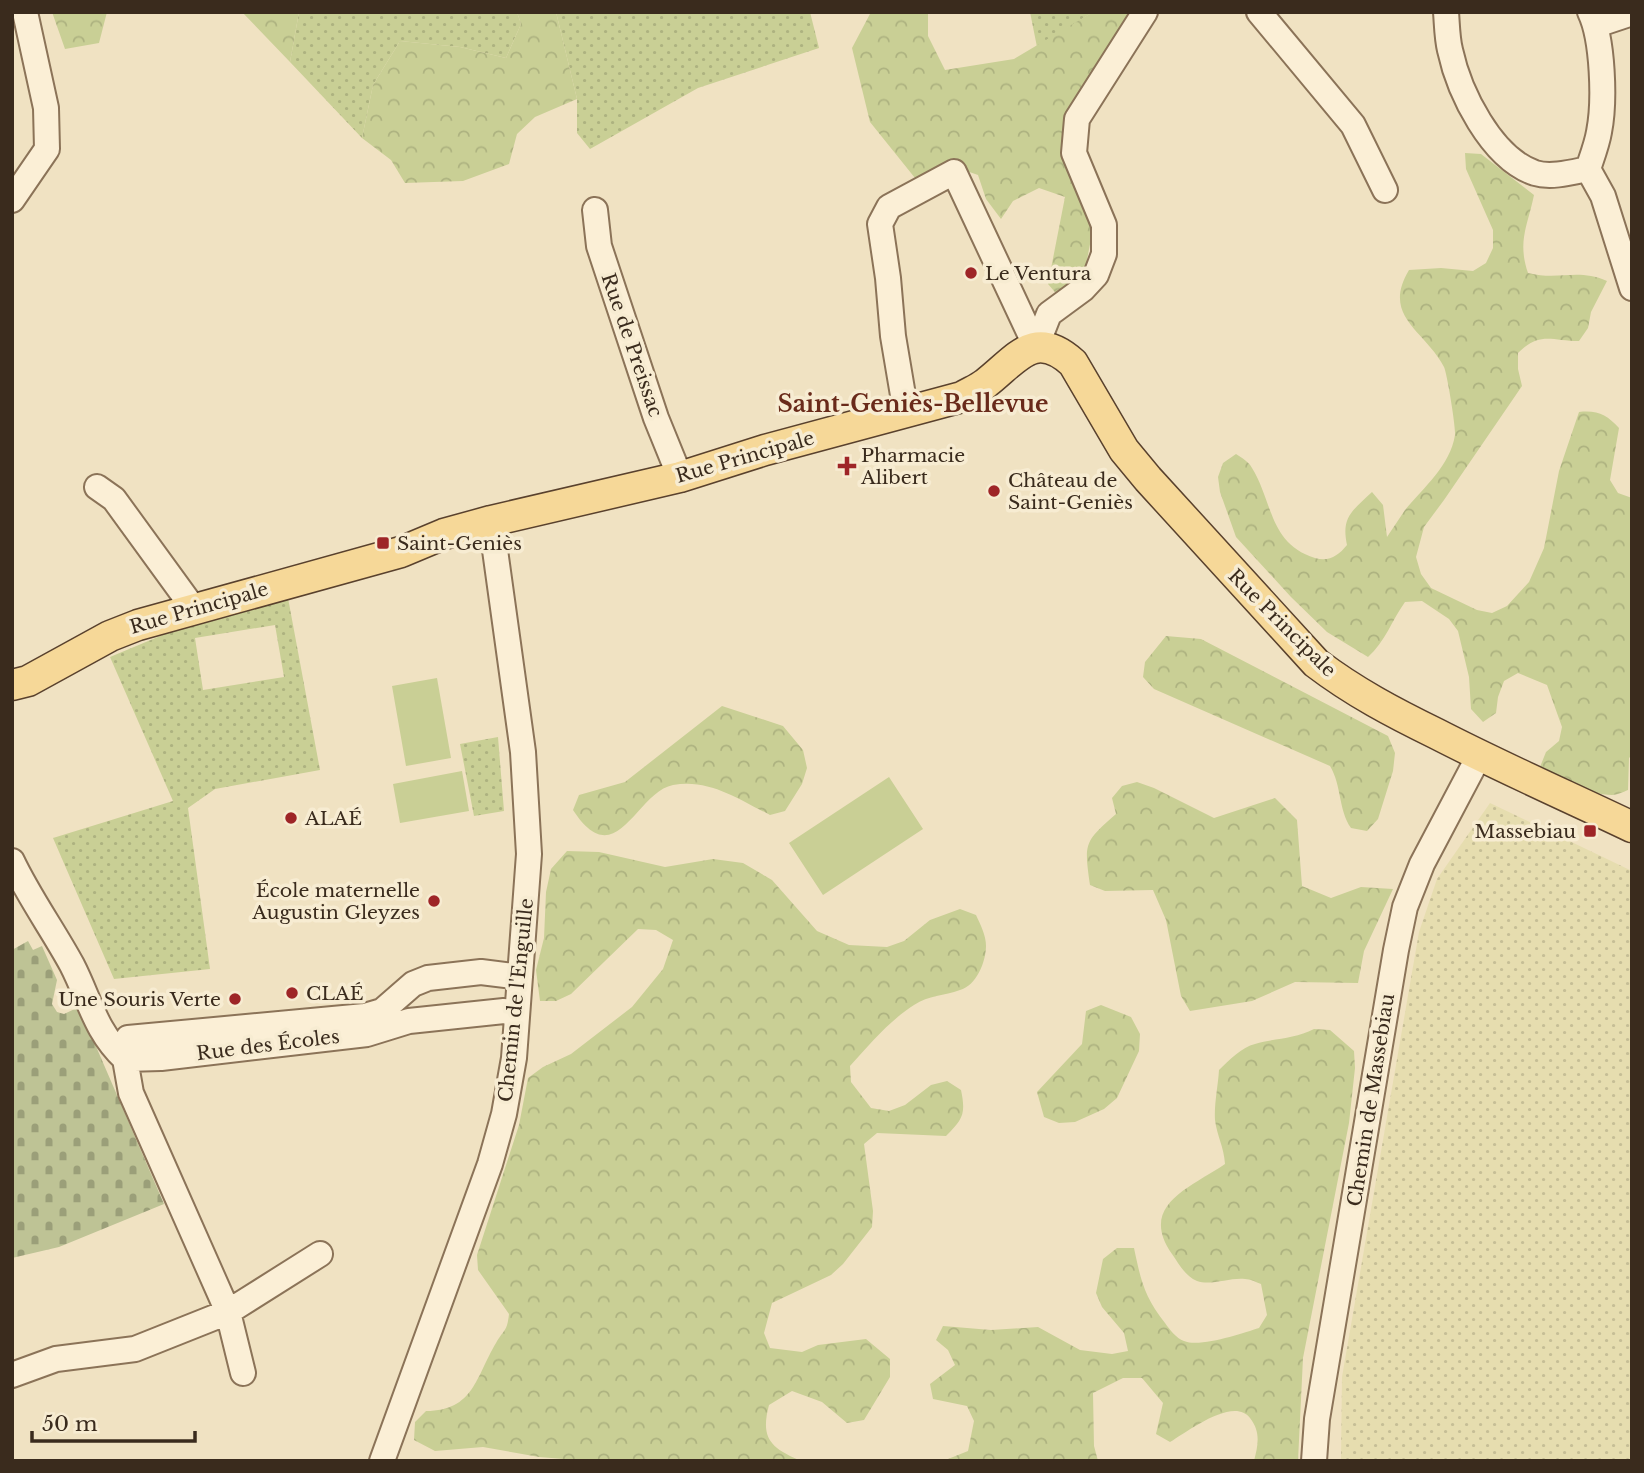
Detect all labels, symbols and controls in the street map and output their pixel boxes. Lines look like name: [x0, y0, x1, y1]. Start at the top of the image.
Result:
place label: Le Ventura: [985, 262, 1092, 285]
marker: Le Ventura: [963, 265, 979, 281]
street label: Rue de Preissac: [597, 270, 667, 420]
district label: Saint-Geniès-Bellevue: [777, 390, 1049, 418]
street label: Rue Principale: [673, 426, 817, 488]
place label: Pharmacie Alibert: [860, 444, 965, 489]
marker: Pharmacie Alibert: [839, 458, 855, 474]
place label: Château de Saint-Geniès: [1008, 469, 1133, 514]
marker: Château de Saint-Geniès: [986, 483, 1002, 499]
place label: Saint-Geniès: [397, 532, 522, 555]
marker: Saint-Geniès: [375, 535, 391, 551]
street label: Rue Principale: [1223, 564, 1341, 682]
street label: Rue Principale: [127, 577, 271, 639]
place label: ALAÉ: [304, 807, 362, 830]
marker: ALAÉ: [283, 810, 299, 826]
place label: Massebiau: [1474, 820, 1576, 843]
marker: Massebiau: [1582, 823, 1598, 839]
place label: École maternelle Augustin Gleyzes: [251, 879, 420, 924]
marker: École maternelle Augustin Gleyzes: [426, 893, 442, 909]
street label: Chemin de l'Enguille: [494, 897, 538, 1103]
place label: CLAÉ: [306, 982, 364, 1005]
marker: CLAÉ: [284, 985, 300, 1001]
place label: Une Souris Verte: [58, 988, 221, 1011]
marker: Une Souris Verte: [227, 991, 243, 1007]
street label: Chemin de Massebiau: [1343, 992, 1399, 1208]
street label: Rue des Écoles: [195, 1025, 341, 1065]
scale bar: [32, 1400, 194, 1444]
text: 50 m: [42, 1411, 98, 1437]

